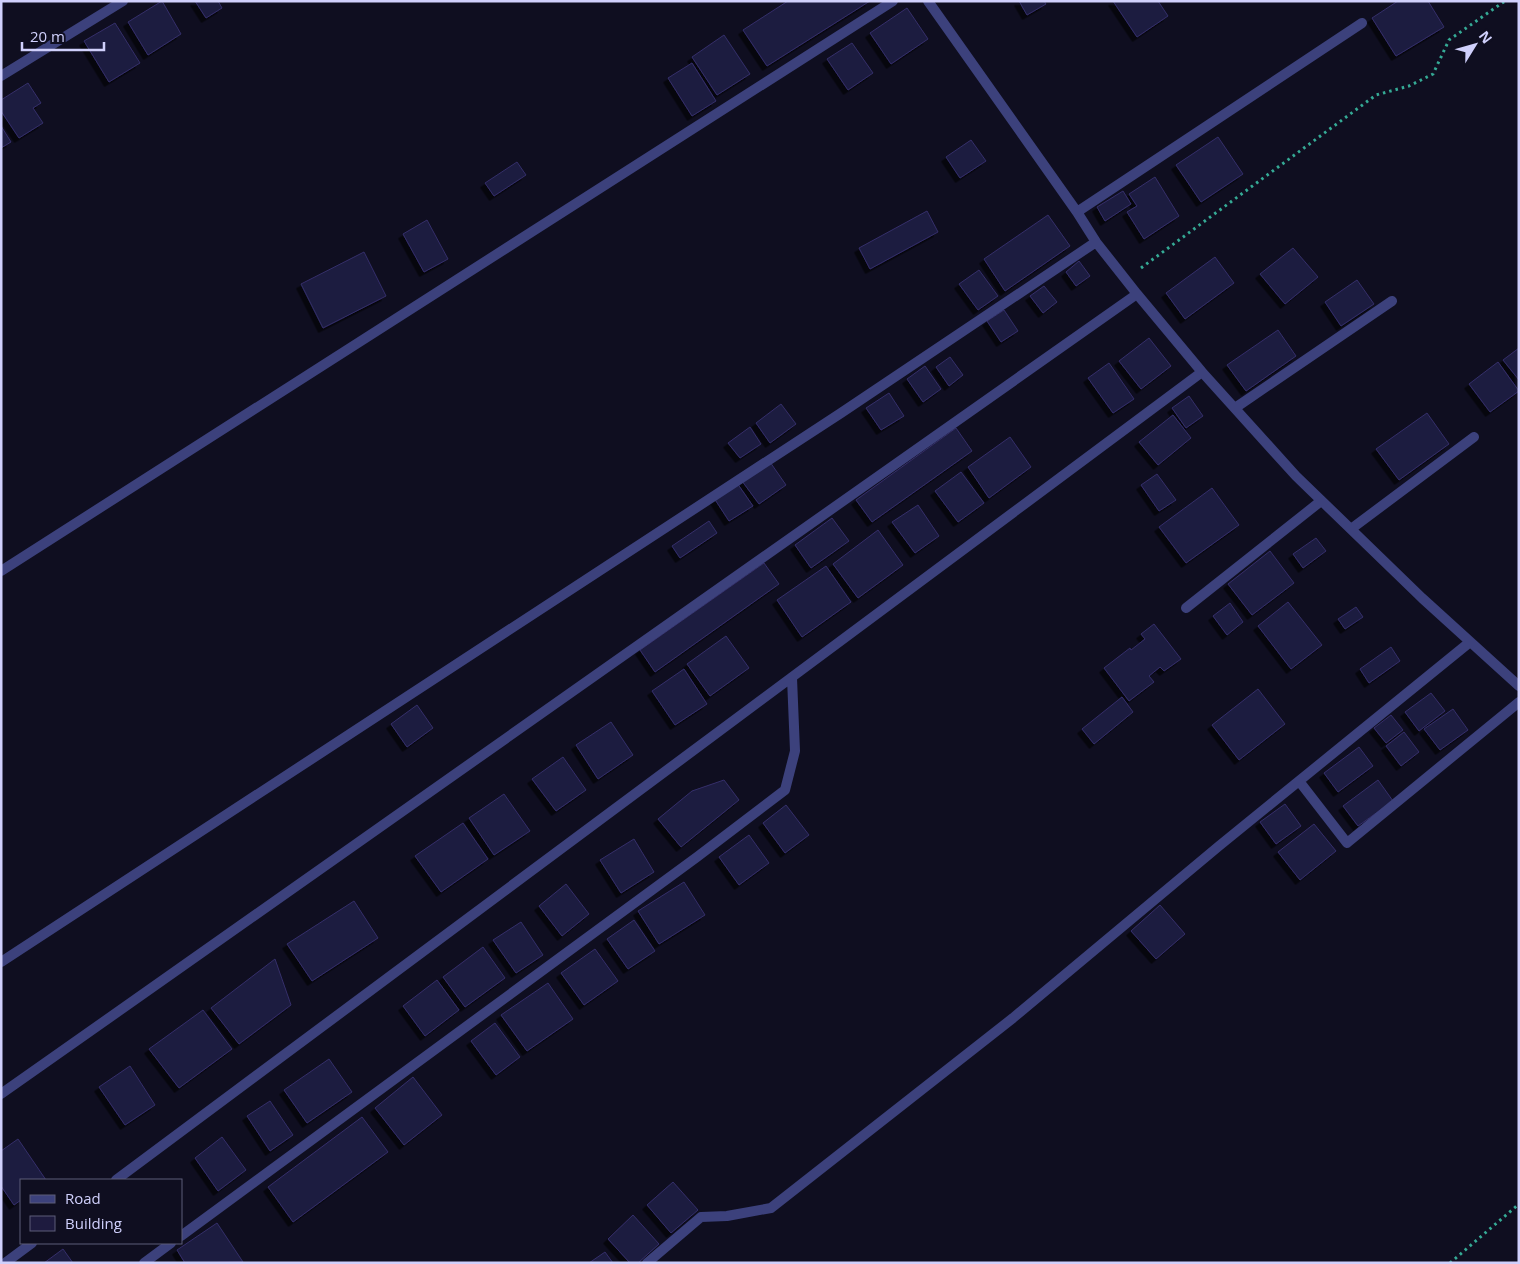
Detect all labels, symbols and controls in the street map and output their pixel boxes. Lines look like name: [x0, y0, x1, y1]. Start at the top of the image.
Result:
scale bar: [22, 20, 105, 52]
north arrow: [1450, 20, 1500, 70]
text: 20 m: [30, 26, 65, 46]
text: N: [1475, 27, 1497, 47]
legend: [20, 1179, 182, 1244]
text: Road: [65, 1188, 101, 1208]
text: Building: [65, 1213, 122, 1233]

